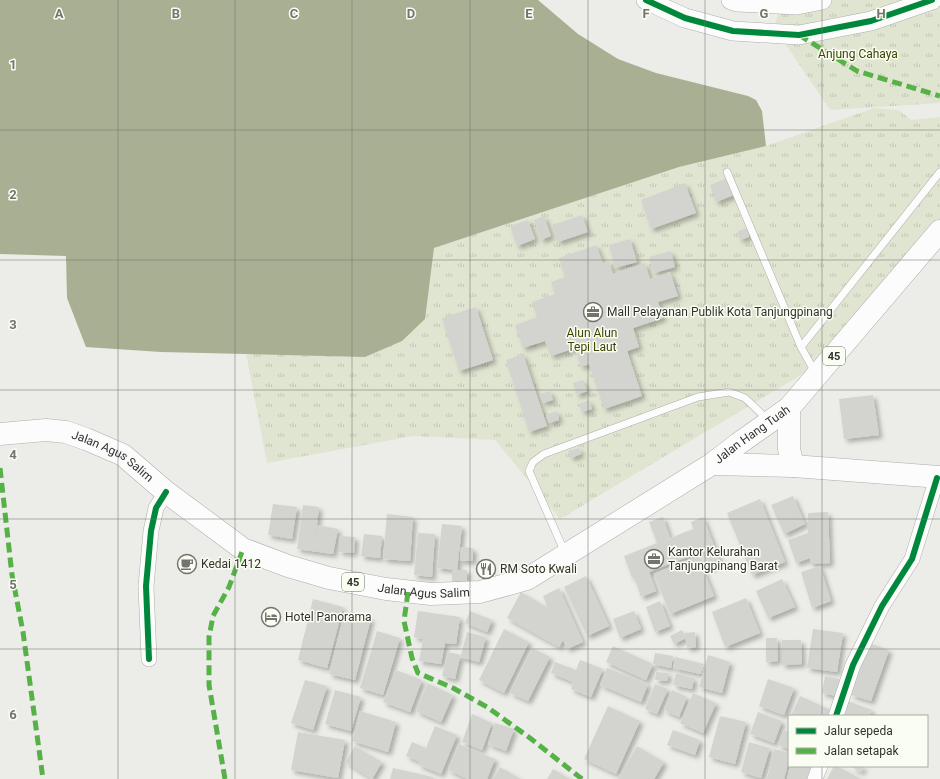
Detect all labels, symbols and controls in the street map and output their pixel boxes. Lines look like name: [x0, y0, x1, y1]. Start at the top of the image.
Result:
text: A: [55, 6, 64, 21]
text: B: [172, 6, 180, 21]
text: C: [290, 6, 299, 21]
text: D: [407, 6, 415, 21]
text: E: [525, 6, 533, 21]
text: F: [642, 6, 650, 21]
text: G: [760, 6, 769, 21]
text: H: [876, 6, 886, 21]
park label: Anjung Cahaya: [818, 47, 898, 61]
text: 1: [9, 57, 17, 72]
text: 2: [9, 187, 17, 202]
office icon: Mall Pelayanan Publik Kota Tanjungpinang: [582, 301, 604, 323]
place label: Mall Pelayanan Publik Kota Tanjungpinang: [607, 305, 833, 319]
text: 3: [9, 317, 17, 332]
park label: Alun Alun Tepi Laut: [567, 326, 617, 354]
road number: 45: [823, 347, 845, 365]
street label: Jalan Hang Tuah: [712, 403, 793, 467]
street label: Jalan Agus Salim: [70, 428, 156, 485]
text: 4: [9, 447, 17, 462]
place label: Kantor Kelurahan Tanjungpinang Barat: [668, 545, 778, 573]
office icon: Kantor Kelurahan Tanjungpinang Barat: [643, 548, 665, 570]
cafe icon: Kedai 1412: [176, 553, 198, 575]
place label: Kedai 1412: [201, 557, 261, 571]
restaurant icon: RM Soto Kwali: [475, 558, 497, 580]
place label: RM Soto Kwali: [500, 562, 577, 576]
road number: 45: [342, 573, 364, 591]
text: 5: [9, 577, 17, 592]
street label: Jalan Agus Salim: [376, 581, 470, 601]
hotel icon: Hotel Panorama: [260, 606, 282, 628]
place label: Hotel Panorama: [285, 610, 372, 624]
text: 6: [9, 707, 17, 722]
legend: [788, 715, 928, 767]
text: Jalur sepeda: [824, 724, 893, 738]
text: Jalan setapak: [824, 744, 899, 758]

